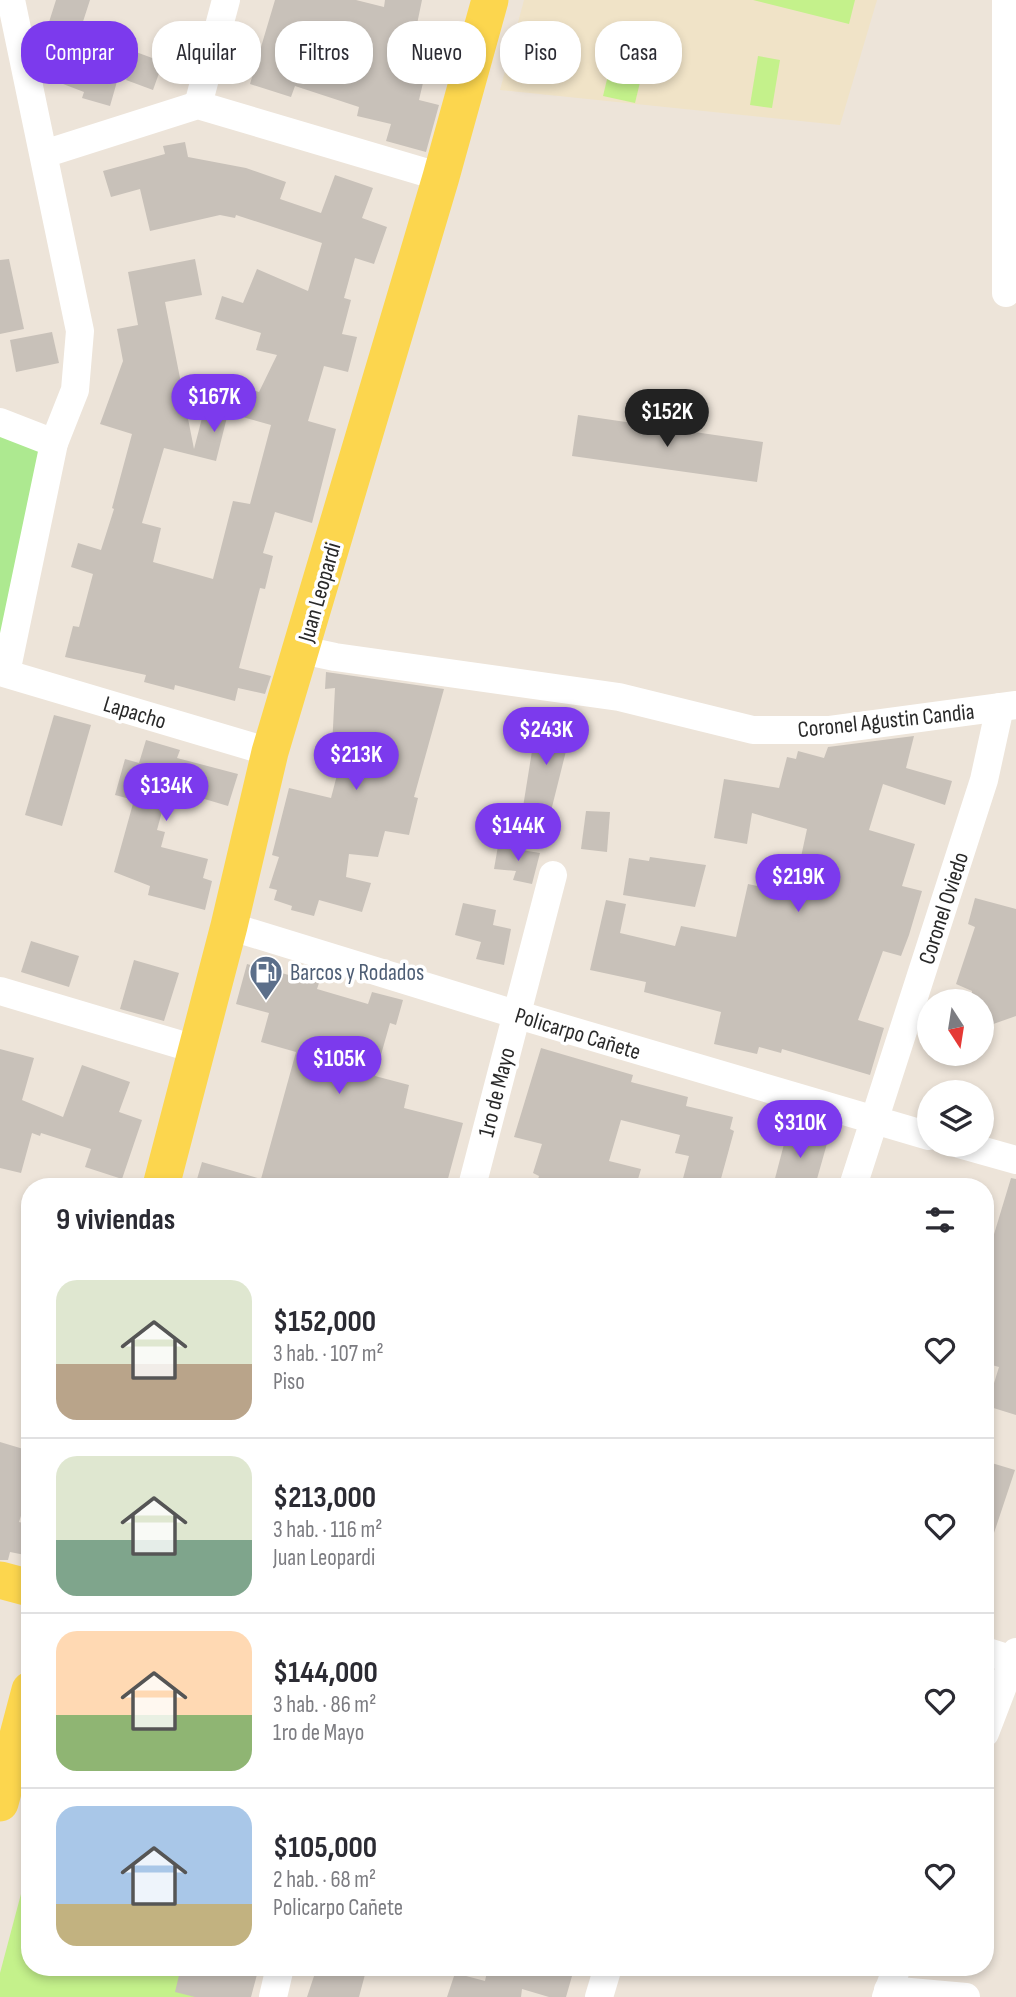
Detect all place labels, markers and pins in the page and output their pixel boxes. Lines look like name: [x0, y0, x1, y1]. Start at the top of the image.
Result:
pin: $167K: [165, 374, 263, 434]
pin: $152K: [618, 390, 716, 449]
pin: $243K: [497, 708, 595, 767]
pin: $213K: [307, 732, 405, 792]
pin: $134K: [117, 764, 215, 823]
pin: $144K: [469, 804, 567, 863]
pin: $219K: [749, 855, 847, 914]
fuel station icon: Barcos y Rodados: [247, 953, 285, 1002]
place label: Barcos y Rodados: [290, 959, 424, 987]
pin: $105K: [290, 1036, 388, 1096]
pin: $310K: [751, 1100, 849, 1160]

